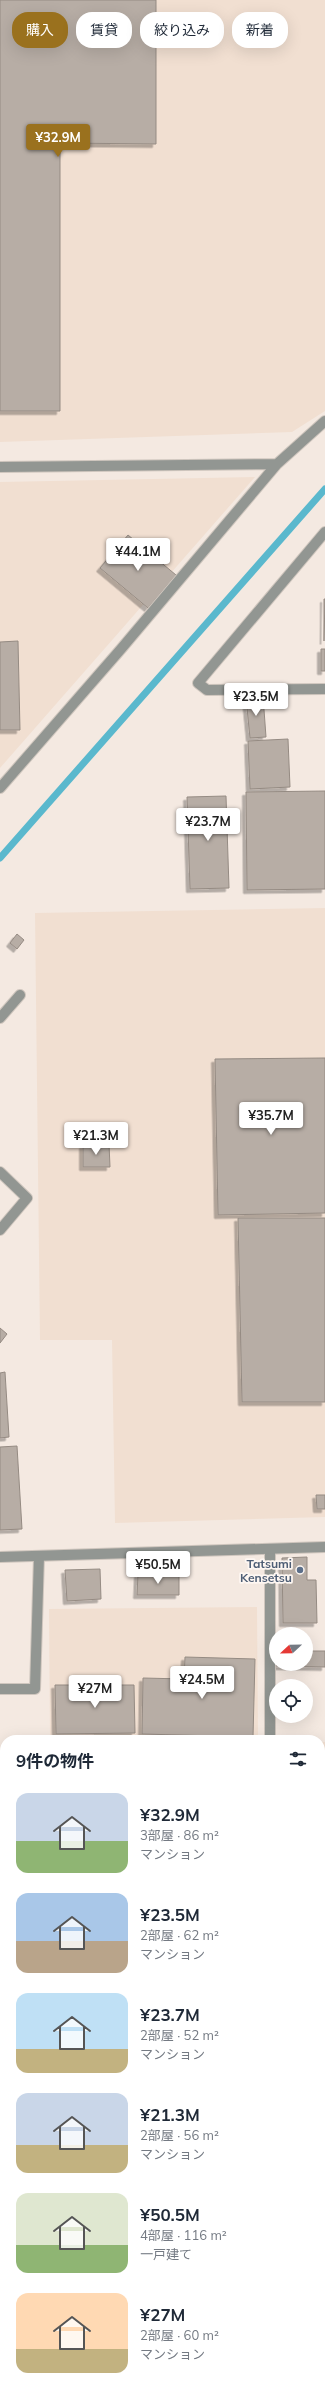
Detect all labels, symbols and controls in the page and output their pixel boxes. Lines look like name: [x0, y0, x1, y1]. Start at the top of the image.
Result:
chip: 購入: [12, 12, 68, 48]
chip: 賃貸: [76, 12, 132, 48]
chip: 絞り込み: [140, 12, 224, 48]
chip: 新着: [232, 12, 288, 48]
pin: ¥32.9M: [25, 124, 91, 158]
text: ¥32.9M: [35, 129, 81, 145]
pin: ¥44.1M: [105, 538, 171, 572]
text: ¥44.1M: [115, 543, 161, 559]
pin: ¥23.5M: [223, 683, 289, 717]
text: ¥23.5M: [233, 688, 279, 704]
pin: ¥23.7M: [175, 808, 241, 842]
text: ¥23.7M: [185, 813, 231, 829]
pin: ¥35.7M: [238, 1102, 304, 1136]
text: ¥35.7M: [248, 1107, 294, 1123]
pin: ¥21.3M: [63, 1122, 129, 1156]
text: ¥21.3M: [73, 1127, 119, 1143]
pin: ¥50.5M: [125, 1551, 191, 1585]
text: ¥50.5M: [135, 1556, 181, 1572]
place label: Tatsumi Kensetsu: [240, 1556, 292, 1585]
marker: Tatsumi Kensetsu: [295, 1565, 305, 1575]
north arrow: [269, 1627, 313, 1671]
map controls: [269, 1627, 313, 1723]
pin: ¥24.5M: [169, 1666, 235, 1700]
text: ¥24.5M: [179, 1671, 225, 1687]
pin: ¥27M: [71, 1675, 119, 1709]
button: locate: [269, 1679, 313, 1723]
text: ¥27M: [78, 1680, 112, 1696]
icon: filters: [287, 1748, 309, 1770]
text: 9件の物件: [16, 1750, 94, 1771]
text: ¥32.9M: [140, 1804, 200, 1825]
icon: home: [48, 1809, 96, 1857]
text: 3部屋 · 86 m²: [140, 1827, 219, 1843]
text: マンション: [140, 1846, 205, 1862]
text: ¥23.5M: [140, 1904, 200, 1925]
icon: home: [48, 1909, 96, 1957]
text: 2部屋 · 62 m²: [140, 1927, 219, 1943]
text: マンション: [140, 1946, 205, 1962]
text: ¥23.7M: [140, 2004, 200, 2025]
icon: home: [48, 2009, 96, 2057]
text: 2部屋 · 52 m²: [140, 2027, 219, 2043]
text: マンション: [140, 2046, 205, 2062]
text: ¥21.3M: [140, 2104, 200, 2125]
icon: home: [48, 2109, 96, 2157]
text: 2部屋 · 56 m²: [140, 2127, 219, 2143]
text: マンション: [140, 2146, 205, 2162]
text: ¥50.5M: [140, 2204, 200, 2225]
icon: home: [48, 2209, 96, 2257]
text: 4部屋 · 116 m²: [140, 2227, 227, 2243]
text: 一戸建て: [140, 2246, 192, 2262]
text: ¥27M: [140, 2304, 185, 2325]
icon: home: [48, 2309, 96, 2357]
text: 2部屋 · 60 m²: [140, 2327, 219, 2343]
text: マンション: [140, 2346, 205, 2362]

